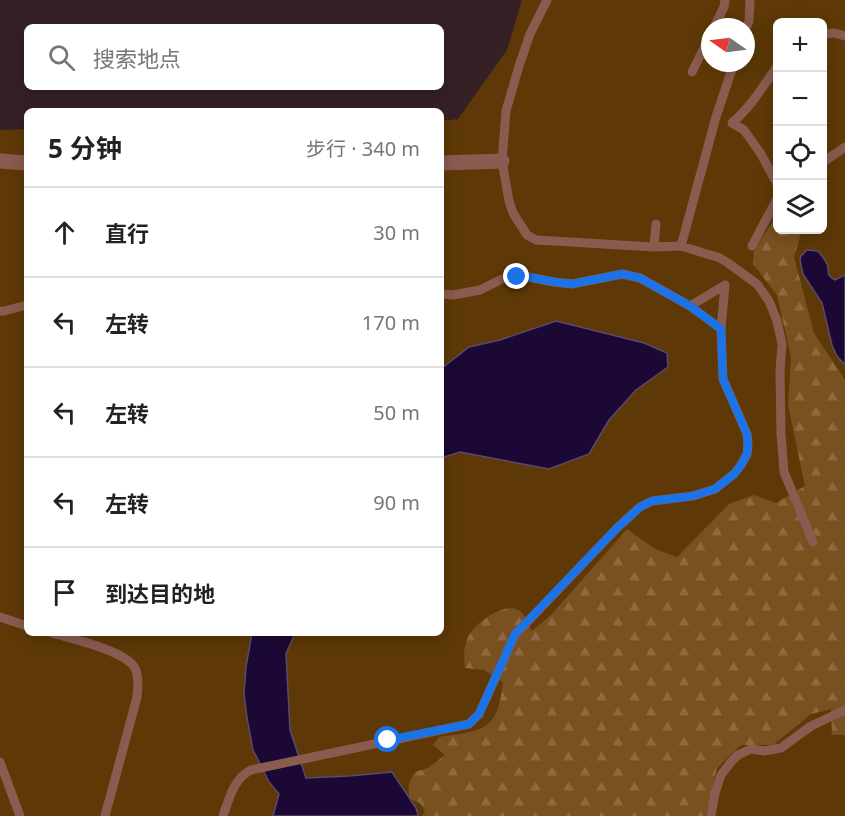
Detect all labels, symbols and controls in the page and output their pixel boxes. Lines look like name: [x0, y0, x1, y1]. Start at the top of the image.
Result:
north arrow: [701, 18, 755, 72]
map controls: [773, 18, 827, 234]
button: +: [773, 18, 827, 72]
search box: [24, 24, 444, 90]
icon: search: [45, 41, 78, 74]
text: 搜索地点: [93, 43, 181, 73]
button: −: [773, 72, 827, 126]
button: locate: [773, 126, 827, 180]
text: 5 分钟: [48, 130, 122, 166]
text: 步行 · 340 m: [306, 135, 420, 162]
button: layers: [773, 180, 827, 234]
icon: ahead: [48, 216, 81, 249]
text: 直行: [105, 218, 149, 248]
text: 30 m: [373, 219, 420, 246]
route end: [503, 263, 529, 289]
icon: left: [48, 306, 81, 339]
text: 左转: [105, 308, 149, 338]
text: 170 m: [362, 309, 420, 336]
icon: left: [48, 396, 81, 429]
text: 左转: [105, 398, 149, 428]
text: 50 m: [373, 399, 420, 426]
icon: left: [48, 486, 81, 519]
text: 左转: [105, 488, 149, 518]
text: 90 m: [373, 489, 420, 516]
icon: arrive: [48, 576, 81, 609]
text: 到达目的地: [105, 578, 215, 608]
route start: [374, 726, 400, 752]

